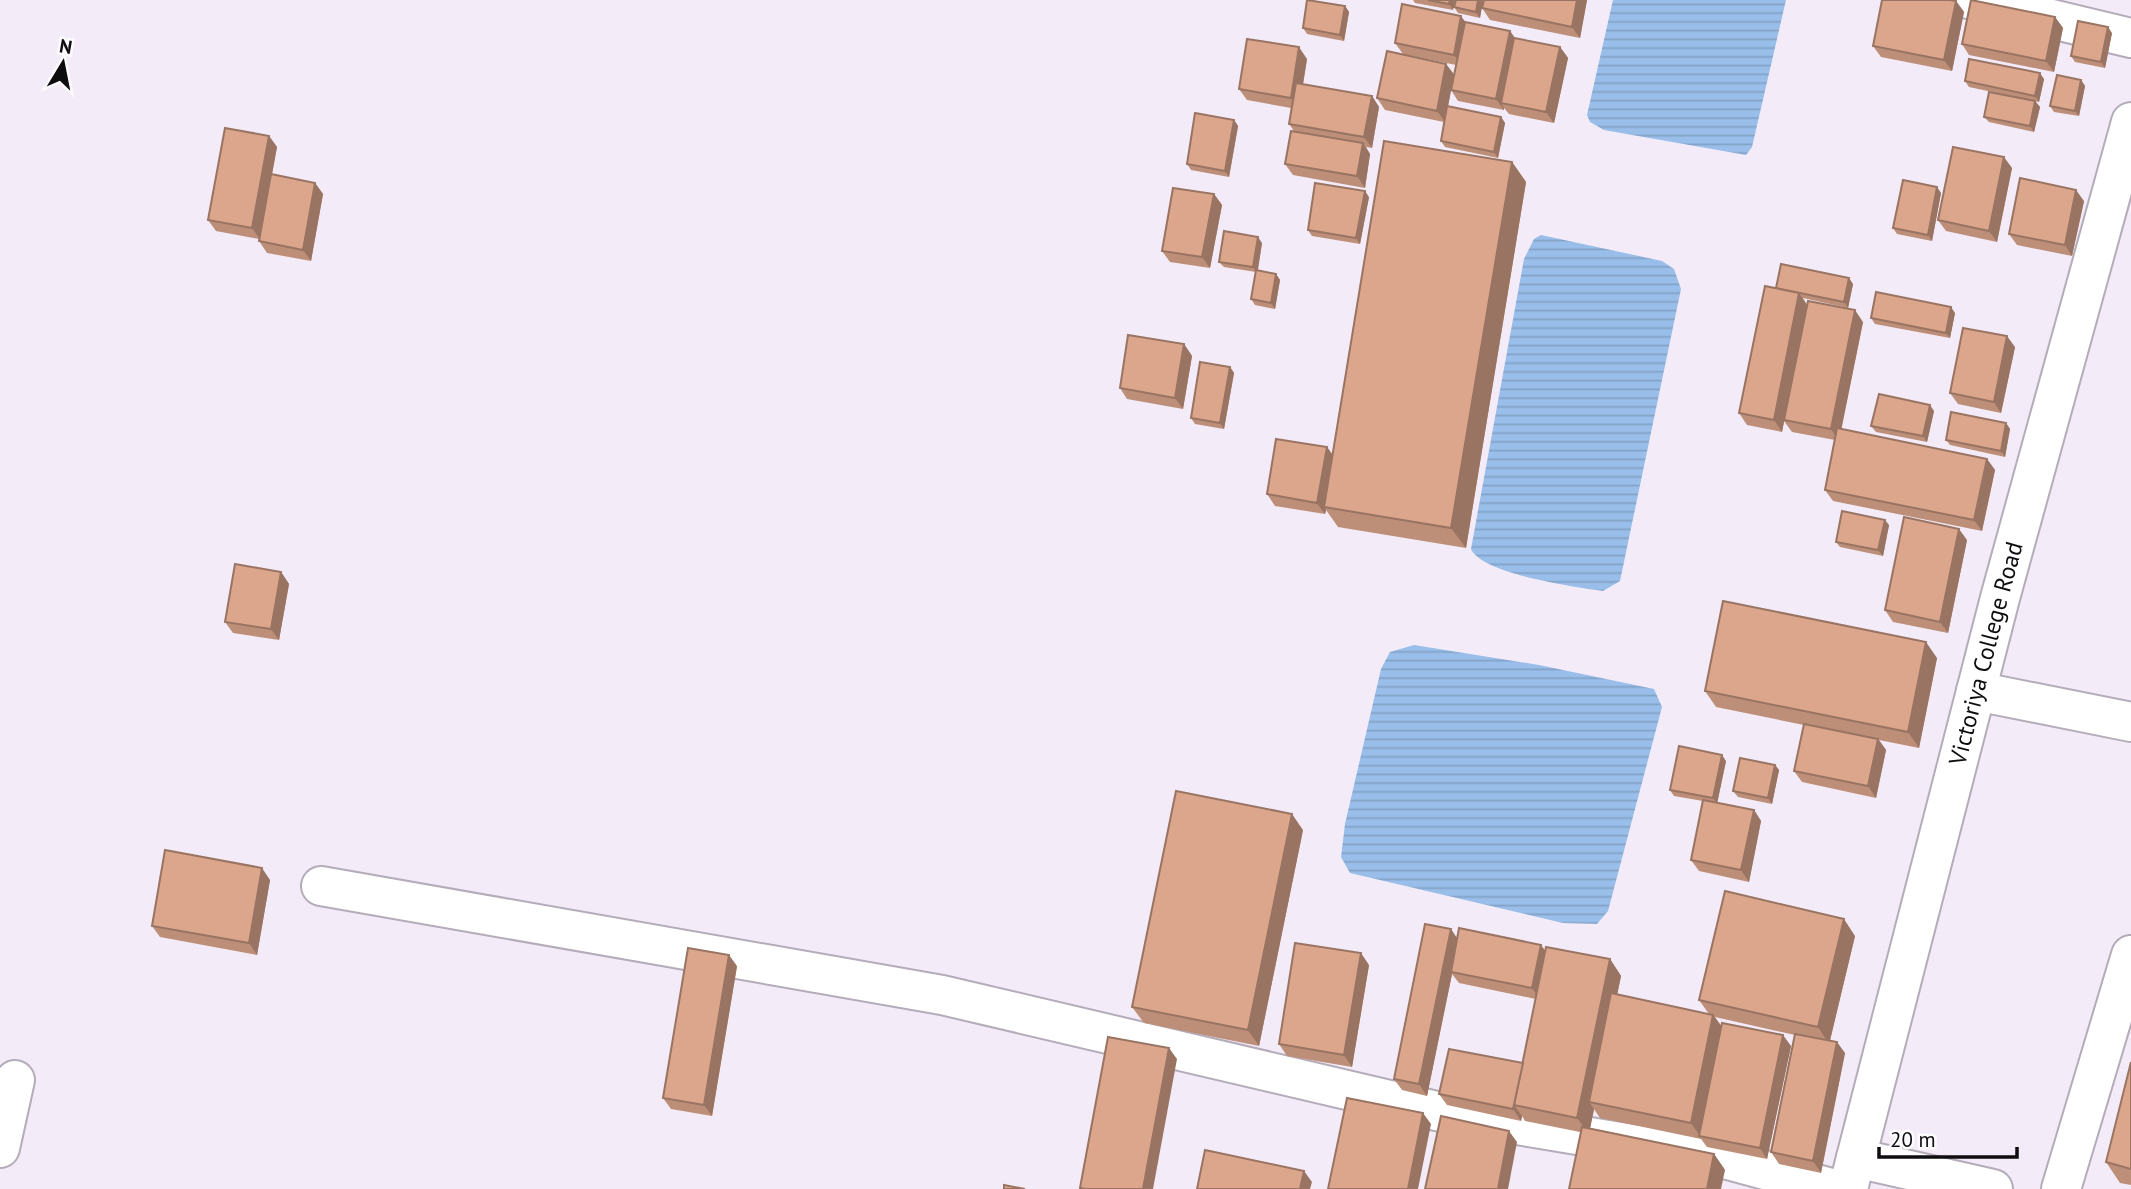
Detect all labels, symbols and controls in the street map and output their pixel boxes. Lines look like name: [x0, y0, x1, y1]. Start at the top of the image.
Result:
north arrow: [28, 28, 98, 98]
text: N: [58, 33, 74, 59]
street label: Victoriya College Road: [1941, 538, 2030, 769]
scale bar: [1879, 1116, 2017, 1160]
text: 20 m: [1890, 1126, 1936, 1153]

